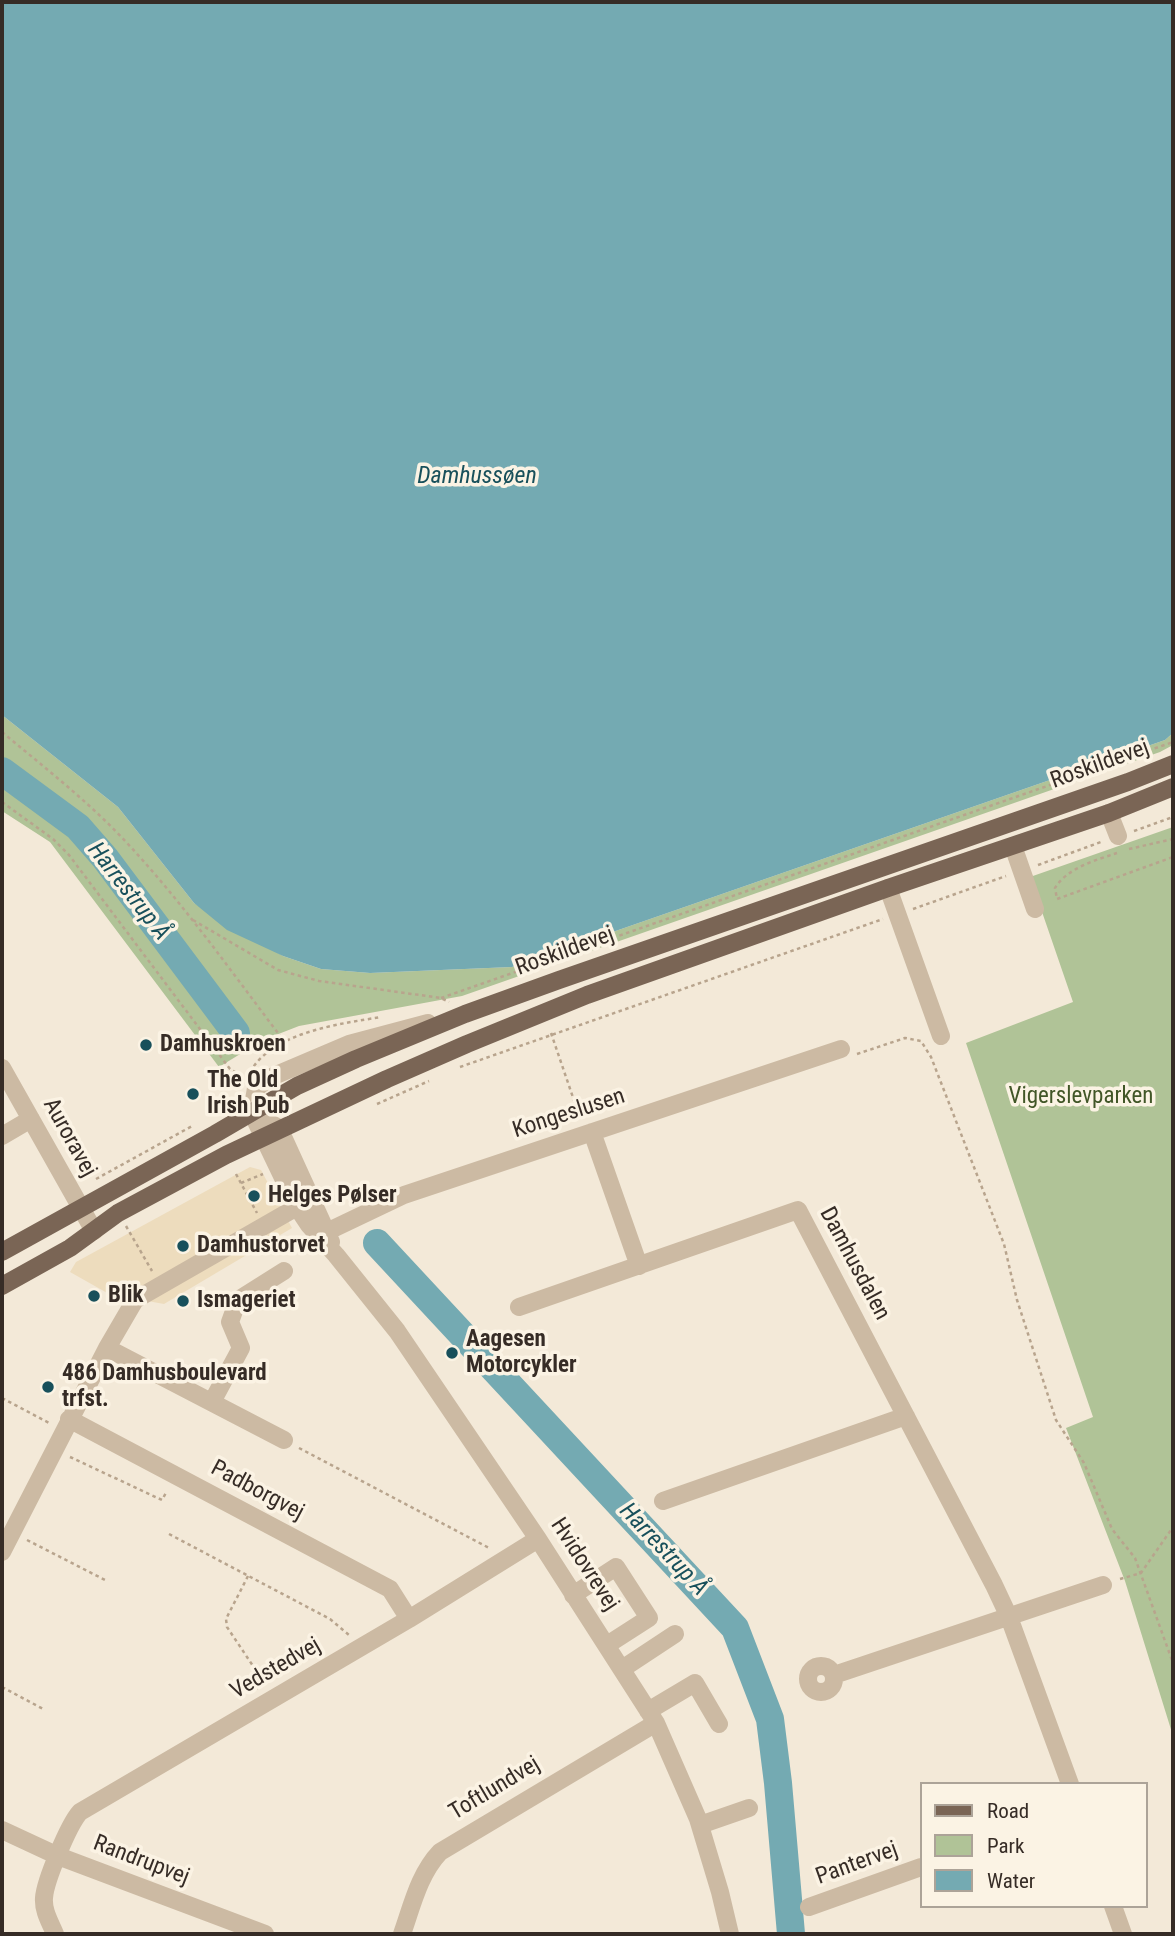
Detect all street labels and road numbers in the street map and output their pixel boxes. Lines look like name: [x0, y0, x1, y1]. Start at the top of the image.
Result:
street label: Roskildevej: [1047, 734, 1153, 796]
street label: Roskildevej: [512, 921, 618, 983]
street label: Kongeslusen: [509, 1083, 629, 1145]
street label: Auroravej: [36, 1094, 102, 1182]
street label: Damhusdalen: [813, 1203, 895, 1325]
street label: Padborgvej: [206, 1455, 308, 1527]
street label: Hvidovrevej: [544, 1513, 624, 1617]
street label: Vedstedvej: [226, 1632, 326, 1706]
street label: Toftlundvej: [445, 1751, 545, 1827]
street label: Randrupvej: [89, 1830, 193, 1892]
street label: Pantervej: [812, 1836, 902, 1892]

